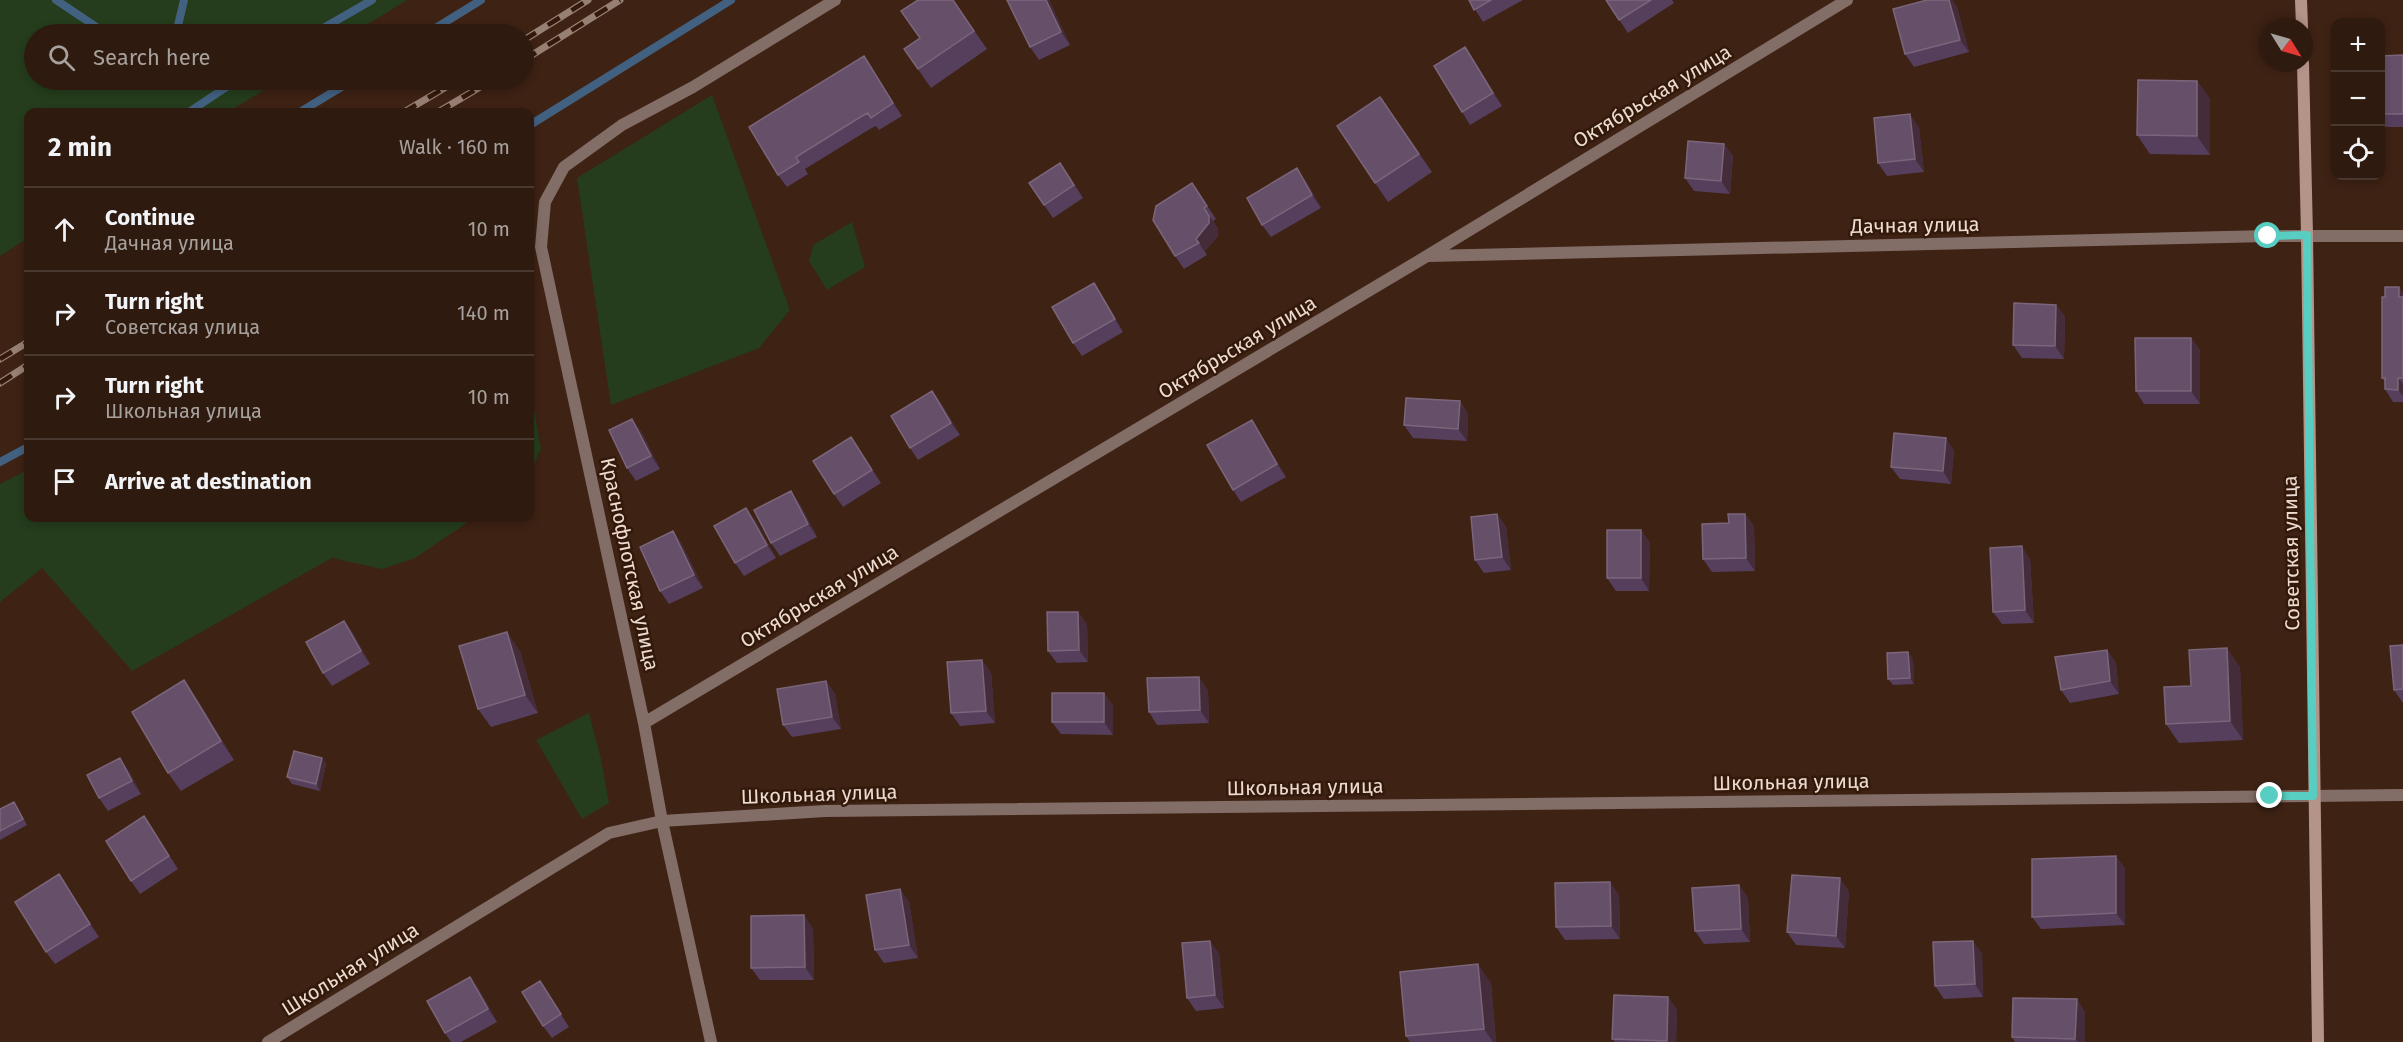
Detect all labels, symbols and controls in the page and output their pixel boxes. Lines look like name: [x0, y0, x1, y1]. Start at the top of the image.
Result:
north arrow: [2259, 18, 2313, 72]
map controls: [2331, 18, 2385, 180]
button: +: [2331, 18, 2385, 72]
search box: [24, 24, 534, 90]
street label: Октябрьская улица: [1569, 39, 1735, 153]
icon: search: [45, 41, 78, 74]
text: Search here: [93, 44, 211, 71]
button: −: [2331, 72, 2385, 126]
button: locate: [2331, 126, 2385, 180]
text: 2 min: [48, 132, 112, 163]
text: Walk · 160 m: [399, 135, 510, 159]
text: Continue: [105, 204, 195, 231]
street label: Дачная улица: [1849, 212, 1980, 238]
icon: ahead: [48, 213, 81, 246]
text: 10 m: [468, 217, 510, 241]
route start: [2254, 222, 2280, 248]
text: Дачная улица: [105, 231, 234, 255]
text: Turn right: [105, 288, 204, 315]
street label: Октябрьская улица: [1154, 290, 1320, 404]
icon: right: [48, 297, 81, 330]
text: 140 m: [457, 301, 510, 325]
text: Советская улица: [105, 315, 260, 339]
text: Turn right: [105, 372, 204, 399]
icon: right: [48, 381, 81, 414]
text: 10 m: [468, 385, 510, 409]
text: Школьная улица: [105, 399, 262, 423]
street label: Краснофлотская улица: [596, 455, 664, 673]
icon: arrive: [48, 465, 81, 498]
text: Arrive at destination: [105, 468, 312, 495]
street label: Советская улица: [2278, 475, 2304, 631]
street label: Октябрьская улица: [736, 539, 902, 653]
street label: Школьная улица: [1712, 769, 1870, 795]
street label: Школьная улица: [1226, 774, 1384, 800]
street label: Школьная улица: [740, 779, 898, 809]
route end: [2256, 782, 2282, 808]
street label: Школьная улица: [277, 917, 423, 1021]

